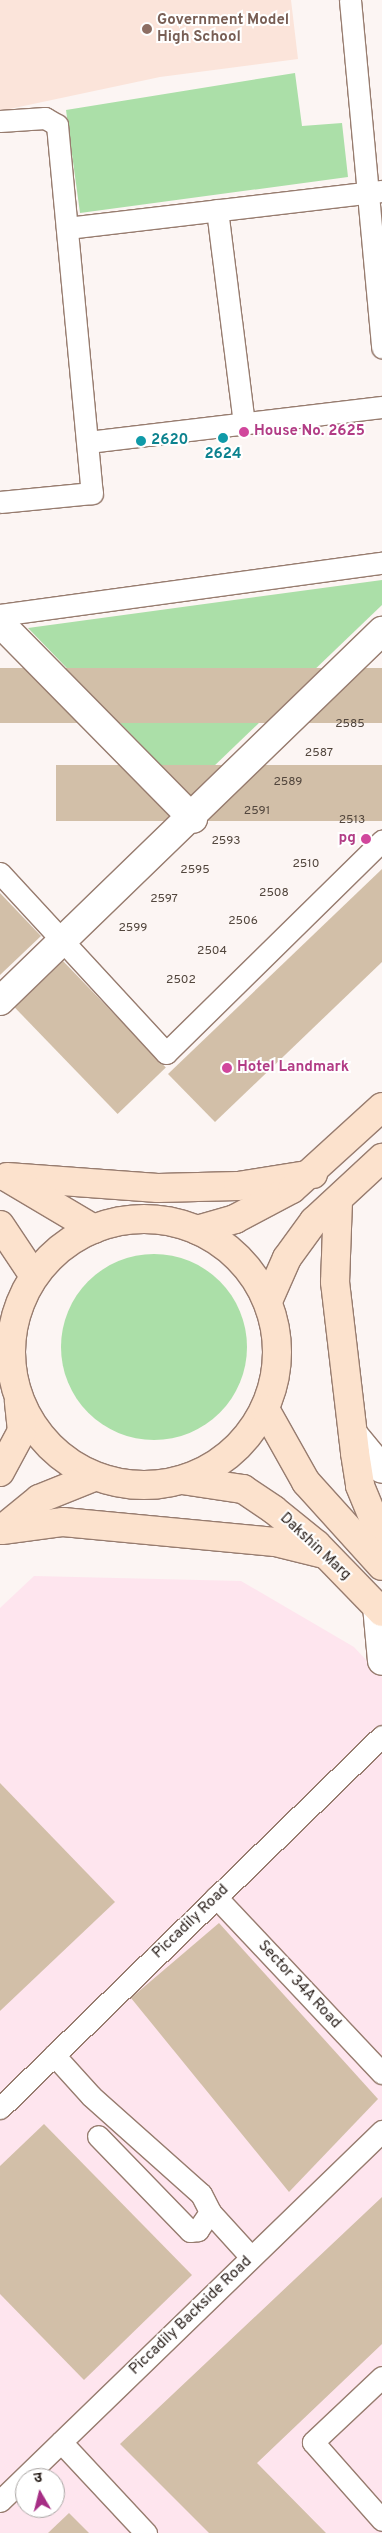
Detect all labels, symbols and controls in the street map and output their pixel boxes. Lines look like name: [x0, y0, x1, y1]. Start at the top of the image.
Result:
place label: Government Model High School: [157, 11, 289, 46]
marker: Government Model High School: [141, 23, 153, 35]
place label: House No. 2625: [254, 423, 365, 441]
marker: House No. 2625: [238, 426, 250, 438]
place label: 2620: [151, 432, 188, 450]
marker: 2624: [217, 432, 229, 444]
marker: 2620: [135, 435, 147, 447]
place label: 2624: [204, 446, 242, 464]
house number: 2585: [335, 718, 365, 732]
house number: 2587: [305, 747, 333, 761]
house number: 2589: [273, 776, 303, 790]
house number: 2591: [244, 805, 270, 819]
house number: 2513: [339, 814, 365, 828]
place label: pg: [339, 830, 356, 848]
marker: pg: [360, 833, 372, 845]
house number: 2593: [211, 835, 241, 849]
house number: 2510: [293, 858, 319, 872]
house number: 2595: [180, 864, 210, 878]
house number: 2508: [259, 887, 289, 901]
house number: 2597: [150, 893, 178, 907]
house number: 2506: [228, 915, 258, 929]
house number: 2599: [118, 922, 148, 936]
house number: 2504: [197, 945, 227, 959]
house number: 2502: [166, 974, 196, 988]
place label: Hotel Landmark: [237, 1059, 349, 1077]
marker: Hotel Landmark: [221, 1062, 233, 1074]
street label: Dakshin Marg: [276, 1510, 354, 1584]
street label: Piccadily Road: [149, 1881, 233, 1963]
street label: Sector 34A Road: [254, 1937, 344, 2033]
street label: Piccadily Backside Road: [126, 2253, 256, 2379]
north arrow: [15, 2468, 65, 2518]
text: उ: [33, 2470, 43, 2488]

